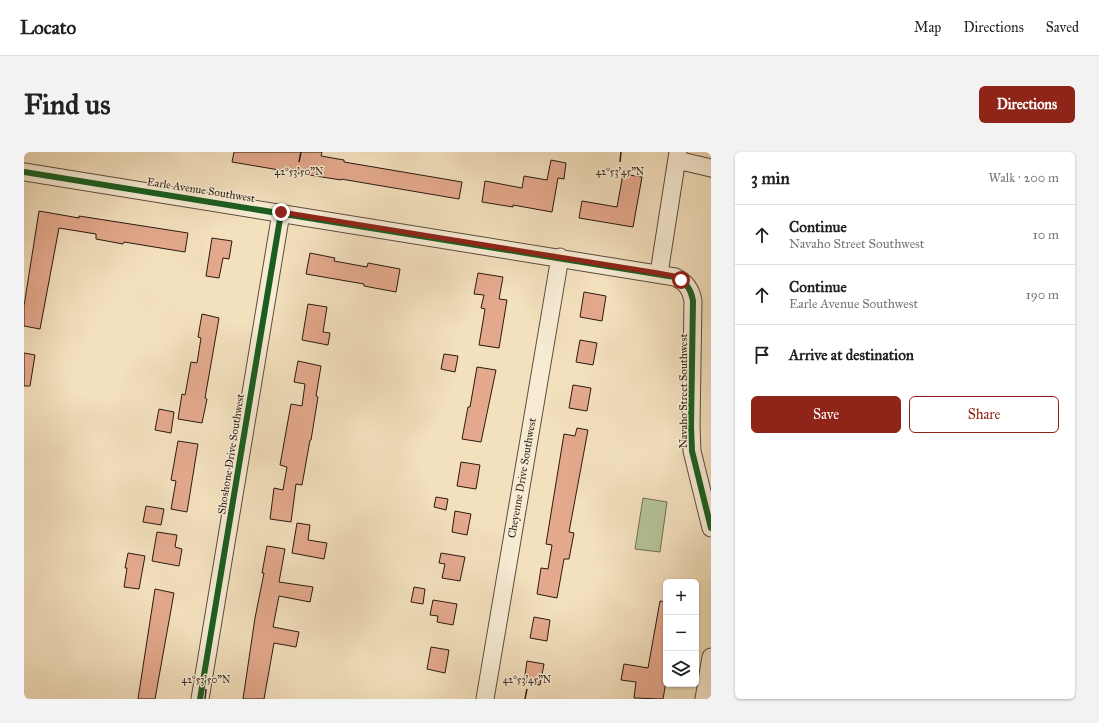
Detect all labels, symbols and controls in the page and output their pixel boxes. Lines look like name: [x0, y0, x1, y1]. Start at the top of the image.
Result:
text: Locato: [20, 16, 76, 39]
text: Map: [914, 19, 941, 36]
text: Directions: [963, 19, 1024, 36]
text: Saved: [1046, 19, 1079, 36]
button: Directions: [979, 86, 1075, 123]
text: Find us: [24, 87, 110, 122]
text: 42°53'50"N: [275, 166, 324, 178]
text: 42°53'45"N: [596, 166, 645, 178]
text: 3 min: [751, 168, 790, 189]
text: Walk · 200 m: [989, 170, 1059, 186]
street label: Earle Avenue Southwest: [146, 175, 256, 205]
route end: [272, 203, 290, 221]
text: Continue: [789, 218, 847, 236]
icon: ahead: [751, 224, 773, 246]
text: 10 m: [1033, 227, 1059, 243]
text: Navaho Street Southwest: [789, 236, 924, 252]
route start: [672, 271, 690, 289]
text: Continue: [789, 278, 847, 296]
icon: ahead: [751, 284, 773, 306]
text: 190 m: [1026, 287, 1059, 303]
text: Earle Avenue Southwest: [789, 296, 918, 312]
street label: Navaho Street Southwest: [677, 334, 690, 448]
icon: arrive: [751, 344, 773, 366]
text: Arrive at destination: [789, 346, 914, 364]
street label: Shoshone Drive Southwest: [215, 393, 247, 515]
button: Save: [751, 396, 901, 433]
button: Share: [909, 396, 1059, 433]
street label: Cheyenne Drive Southwest: [505, 417, 539, 539]
map controls: [663, 579, 699, 687]
button: +: [663, 579, 699, 615]
button: −: [663, 615, 699, 651]
button: layers: [663, 651, 699, 687]
text: 42°53'50"N: [182, 674, 231, 686]
text: 42°53'45"N: [503, 674, 552, 686]

